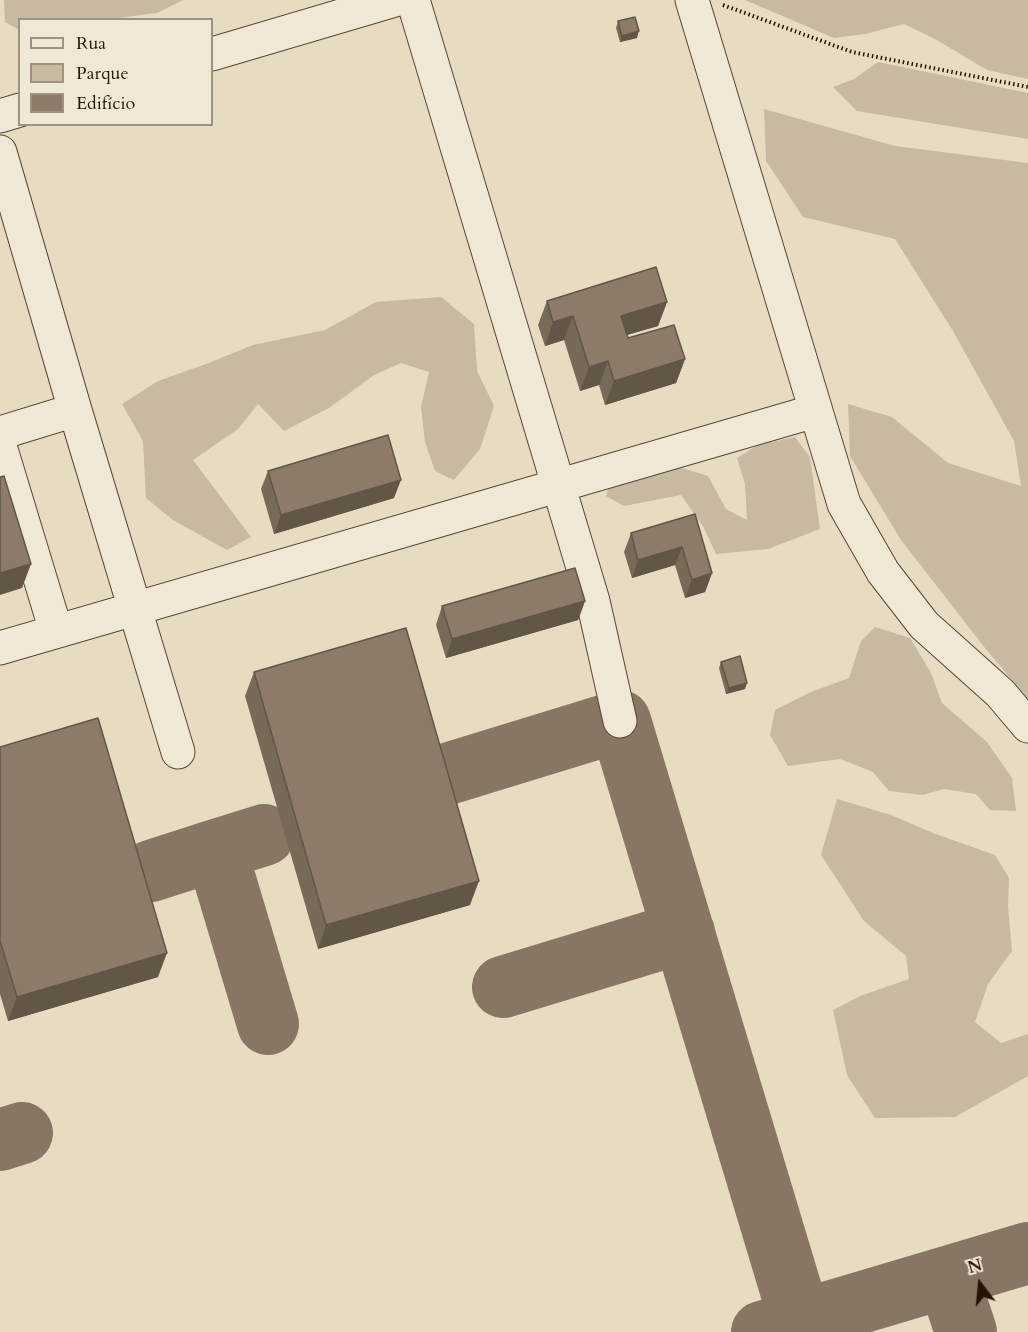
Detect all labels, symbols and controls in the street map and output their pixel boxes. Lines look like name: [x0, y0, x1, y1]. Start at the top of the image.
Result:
legend: [18, 18, 213, 126]
text: Rua: [76, 31, 106, 56]
text: Parque: [76, 61, 129, 86]
text: Edifício: [76, 91, 135, 116]
north arrow: [950, 1254, 1010, 1314]
text: N: [965, 1254, 985, 1279]

